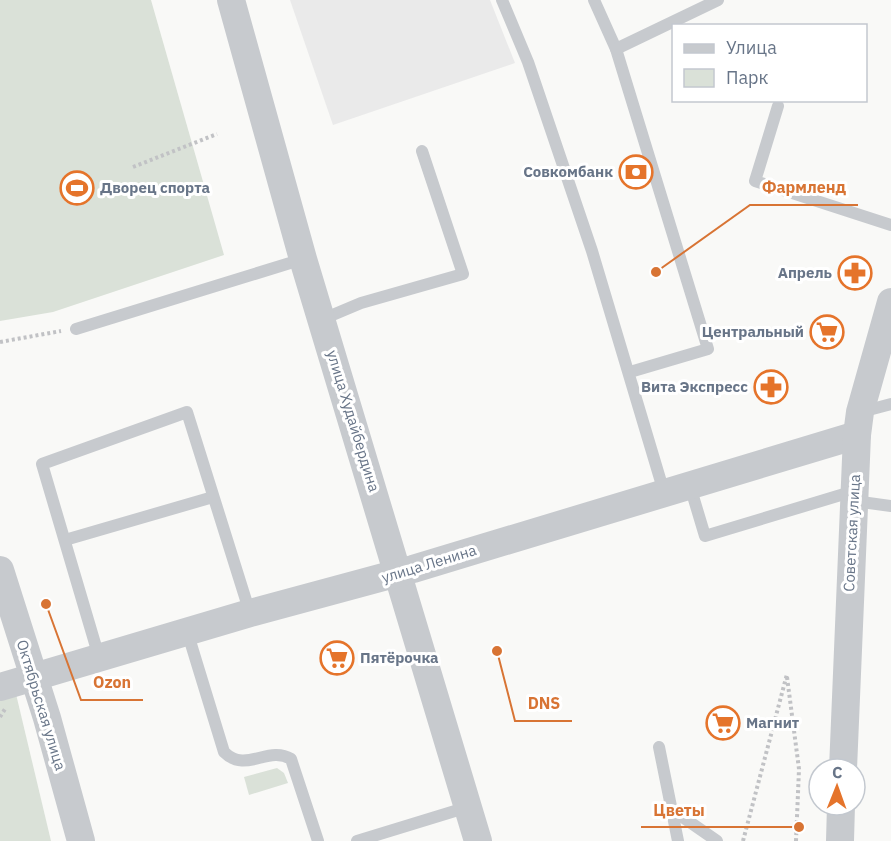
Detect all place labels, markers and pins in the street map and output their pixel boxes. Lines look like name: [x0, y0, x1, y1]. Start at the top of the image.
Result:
bank icon: Совкомбанк: [618, 154, 654, 190]
place label: Совкомбанк: [523, 162, 613, 181]
sports icon: Дворец спорта: [59, 170, 95, 206]
callout: Фармленд: [750, 171, 858, 205]
place label: Дворец спорта: [100, 178, 210, 197]
pharmacy icon: Апрель: [837, 255, 873, 291]
place label: Апрель: [778, 263, 833, 282]
supermarket icon: Центральный: [809, 314, 845, 350]
place label: Центральный: [702, 322, 804, 341]
pharmacy icon: Вита Экспресс: [753, 369, 789, 405]
place label: Вита Экспресс: [641, 377, 748, 396]
supermarket icon: Пятёрочка: [319, 640, 355, 676]
place label: Пятёрочка: [360, 648, 439, 667]
callout: Ozon: [81, 666, 143, 700]
callout: DNS: [515, 687, 572, 721]
supermarket icon: Магнит: [705, 705, 741, 741]
place label: Магнит: [746, 713, 800, 732]
callout: Цветы: [641, 793, 716, 827]

